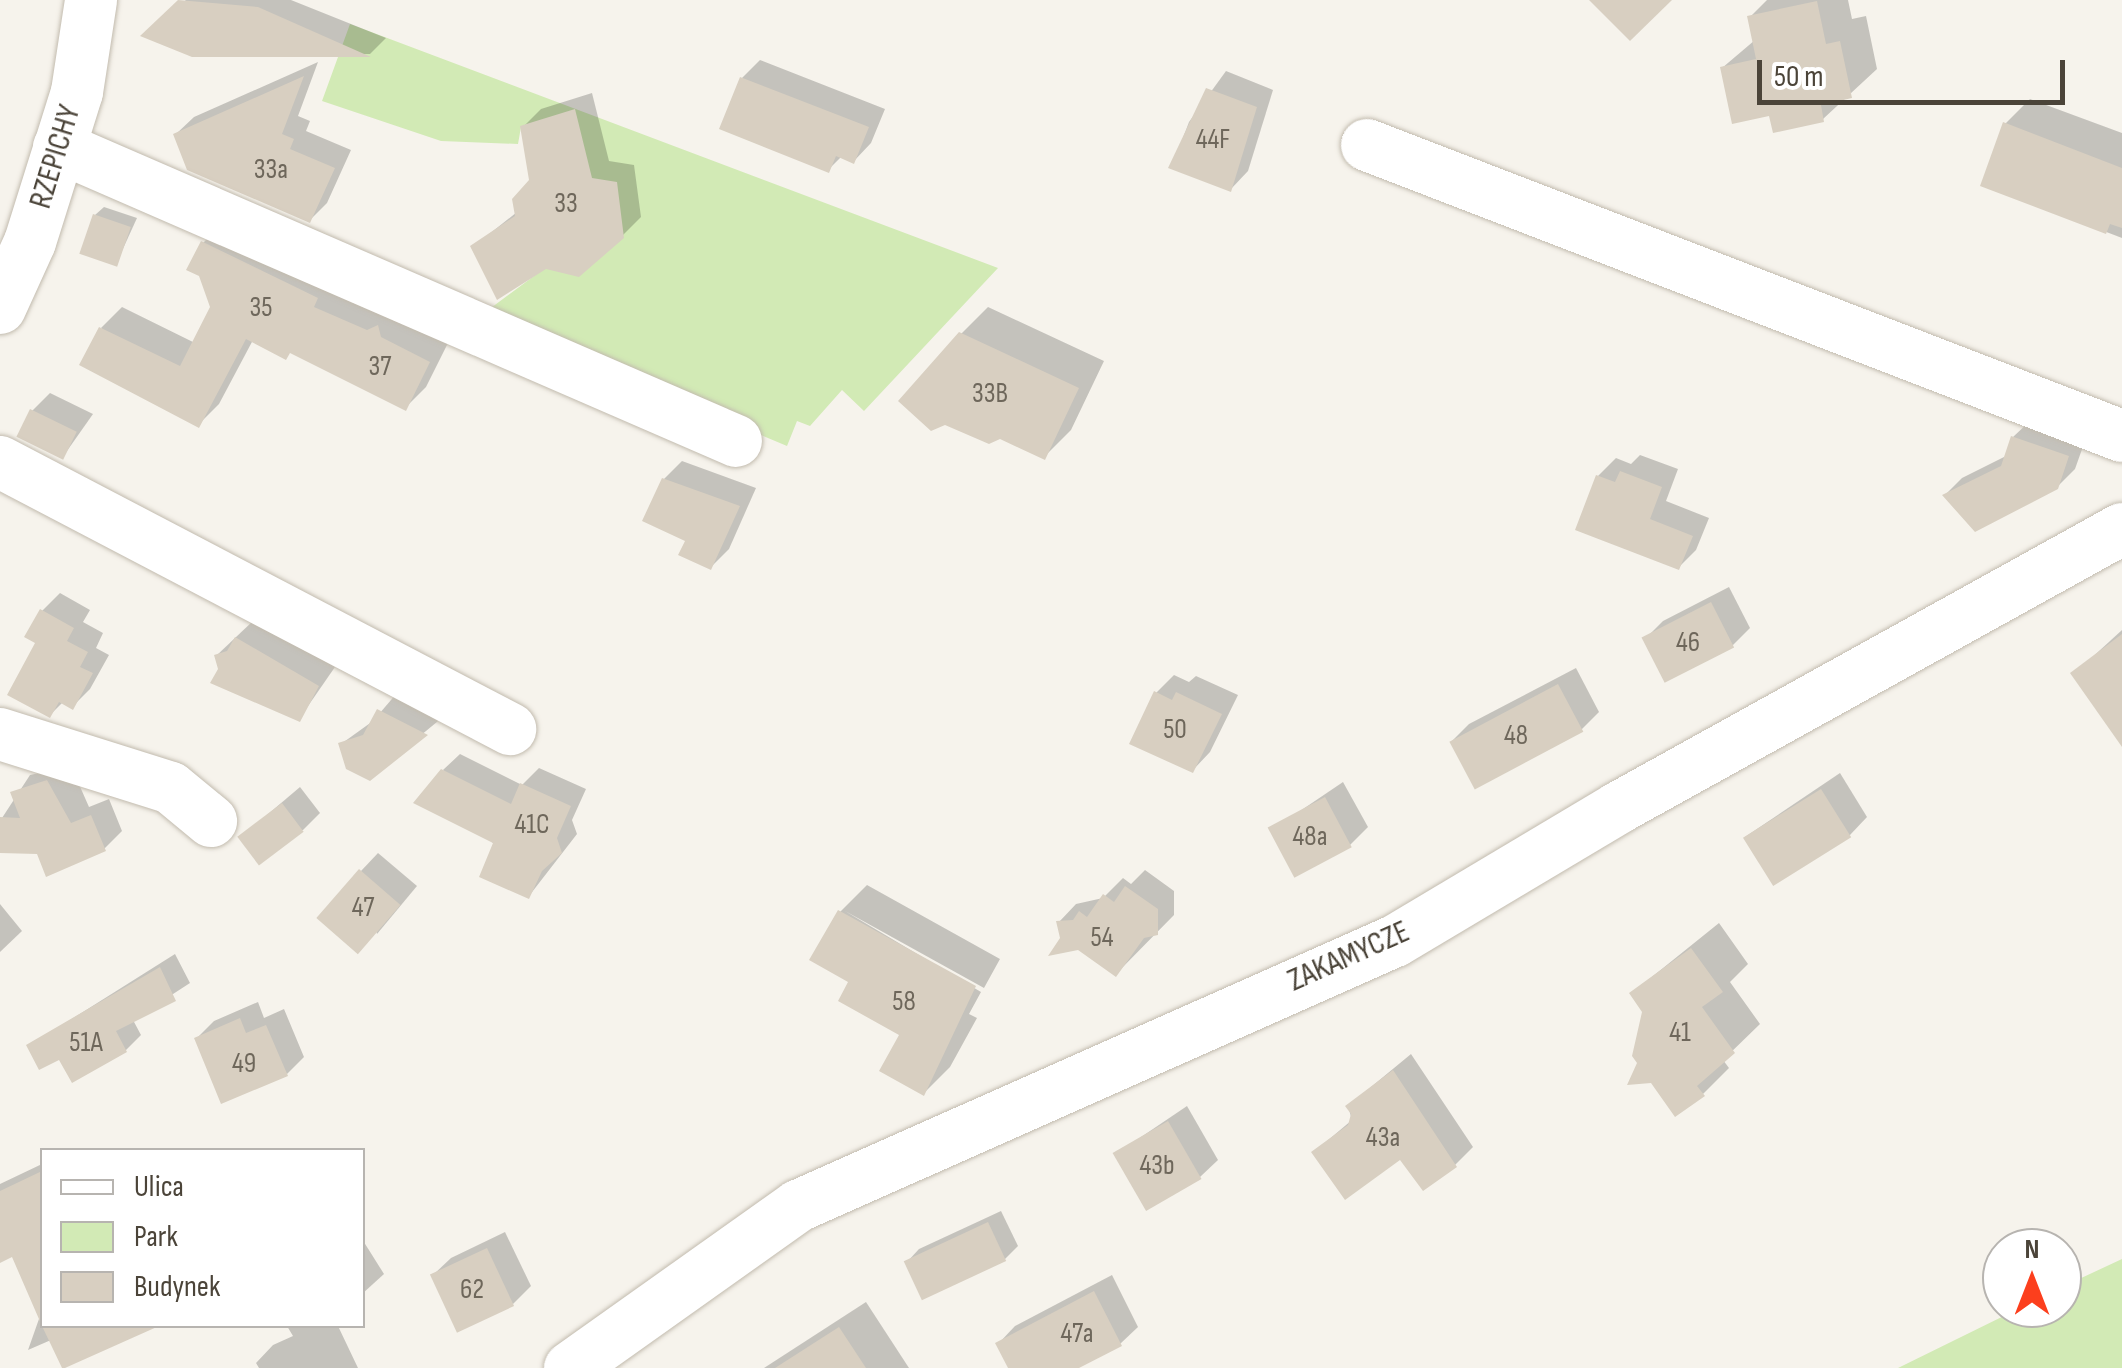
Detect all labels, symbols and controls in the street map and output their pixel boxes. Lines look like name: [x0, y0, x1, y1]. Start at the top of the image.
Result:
scale bar: [1762, 40, 2070, 102]
text: 50 m: [1774, 59, 1823, 95]
street label: RZEPICHY: [22, 101, 90, 213]
house number: 44F: [1196, 123, 1230, 157]
house number: 33a: [254, 153, 288, 187]
house number: 33: [554, 187, 578, 221]
house number: 35: [250, 291, 272, 325]
house number: 37: [369, 350, 391, 384]
house number: 33B: [972, 377, 1008, 411]
house number: 46: [1676, 626, 1700, 660]
house number: 50: [1163, 713, 1187, 747]
house number: 48: [1504, 719, 1528, 753]
house number: 41C: [514, 808, 550, 842]
house number: 48a: [1293, 820, 1327, 854]
house number: 47: [352, 891, 374, 925]
street label: ZAKAMYCZE: [1282, 913, 1416, 1001]
house number: 54: [1090, 921, 1114, 955]
house number: 58: [892, 985, 916, 1019]
house number: 41: [1669, 1016, 1691, 1050]
house number: 51A: [69, 1026, 103, 1060]
house number: 49: [232, 1047, 256, 1081]
house number: 43a: [1366, 1121, 1400, 1155]
legend: [40, 1148, 365, 1328]
house number: 43b: [1139, 1149, 1175, 1183]
text: Ulica: [134, 1169, 184, 1205]
text: Park: [134, 1219, 178, 1255]
north arrow: [1982, 1228, 2082, 1328]
text: N: [2025, 1233, 2039, 1266]
text: Budynek: [134, 1269, 220, 1305]
house number: 62: [460, 1273, 484, 1307]
house number: 47a: [1060, 1317, 1094, 1351]

